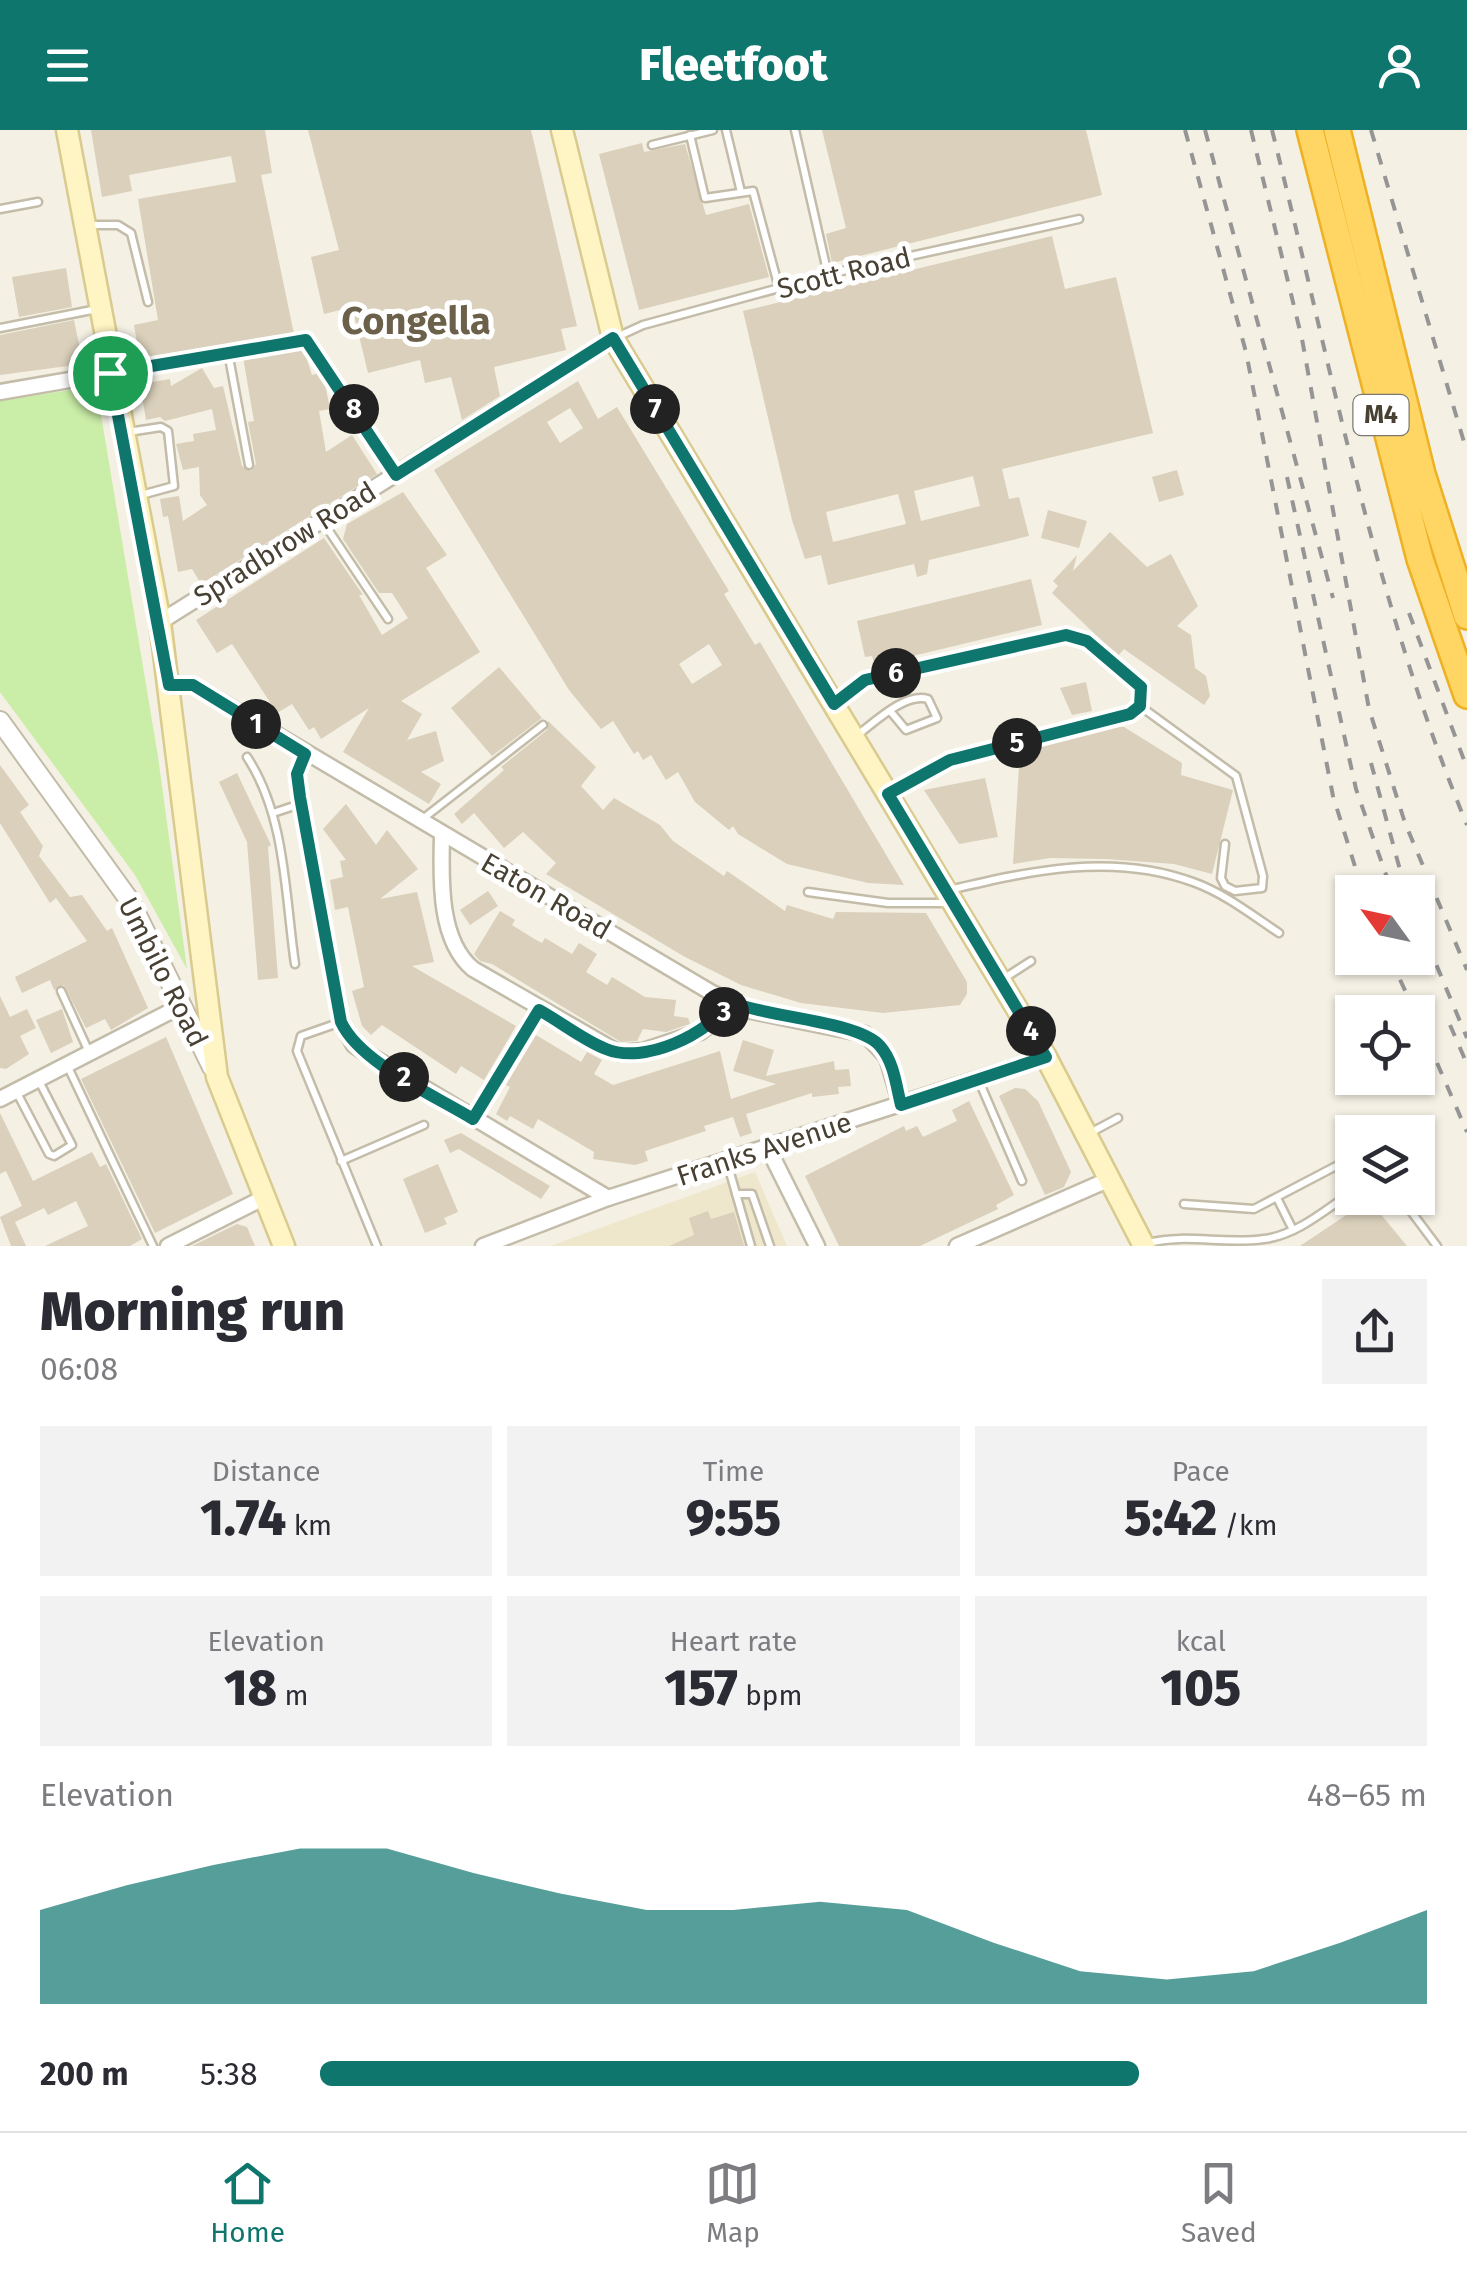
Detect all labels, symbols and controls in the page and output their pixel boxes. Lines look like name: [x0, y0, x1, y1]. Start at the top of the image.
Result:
icon: menu: [40, 38, 95, 93]
text: Fleetfoot: [639, 38, 828, 92]
icon: person: [1372, 38, 1427, 93]
street label: Scott Road: [774, 240, 914, 306]
district label: Congella: [341, 298, 491, 344]
pin: [68, 331, 153, 416]
icon: arrive: [83, 346, 138, 401]
pin: 8: [329, 384, 379, 434]
pin: 7: [630, 384, 680, 434]
text: 8: [346, 392, 362, 425]
text: 7: [648, 392, 662, 425]
road number: M4: [1354, 395, 1408, 435]
street label: Spradbrow Road: [188, 475, 382, 613]
pin: 6: [871, 648, 921, 698]
text: 6: [888, 656, 904, 689]
pin: 1: [231, 699, 281, 749]
text: 1: [250, 707, 263, 740]
pin: 5: [992, 718, 1042, 768]
text: 5: [1009, 726, 1025, 759]
street label: Eaton Road: [475, 846, 617, 946]
north arrow: [1335, 875, 1435, 975]
map controls: [1335, 875, 1435, 1215]
street label: Umbilo Road: [111, 892, 215, 1052]
pin: 3: [699, 987, 749, 1037]
text: 3: [717, 995, 731, 1028]
button: locate: [1335, 995, 1435, 1095]
pin: 4: [1006, 1006, 1056, 1056]
text: 4: [1023, 1014, 1039, 1047]
pin: 2: [379, 1052, 429, 1102]
text: 2: [397, 1060, 411, 1093]
street label: Franks Avenue: [672, 1105, 856, 1193]
button: layers: [1335, 1115, 1435, 1215]
text: Morning run: [40, 1279, 345, 1345]
button: share: [1322, 1279, 1427, 1384]
text: 06:08: [40, 1350, 118, 1388]
text: Distance: [212, 1455, 320, 1488]
text: Time: [703, 1455, 764, 1488]
text: Pace: [1172, 1455, 1230, 1488]
text: 1.74: [200, 1488, 286, 1548]
text: 9:55: [686, 1488, 781, 1548]
text: 5:42: [1124, 1488, 1217, 1548]
text: km: [286, 1509, 332, 1542]
text: /km: [1217, 1509, 1277, 1542]
text: Elevation: [208, 1625, 325, 1658]
text: Heart rate: [670, 1625, 797, 1658]
text: kcal: [1176, 1625, 1226, 1658]
text: 18: [224, 1658, 277, 1718]
text: 157: [665, 1658, 738, 1718]
text: 105: [1161, 1658, 1241, 1718]
text: m: [277, 1679, 308, 1712]
text: bpm: [738, 1679, 802, 1712]
text: Elevation: [40, 1776, 174, 1814]
text: 48–65 m: [1307, 1776, 1427, 1814]
text: 200 m: [40, 2055, 129, 2093]
text: 5:38: [200, 2055, 258, 2093]
tab: Home: [210, 2156, 285, 2249]
tab: Map: [705, 2156, 760, 2249]
tab: Saved: [1181, 2156, 1257, 2249]

